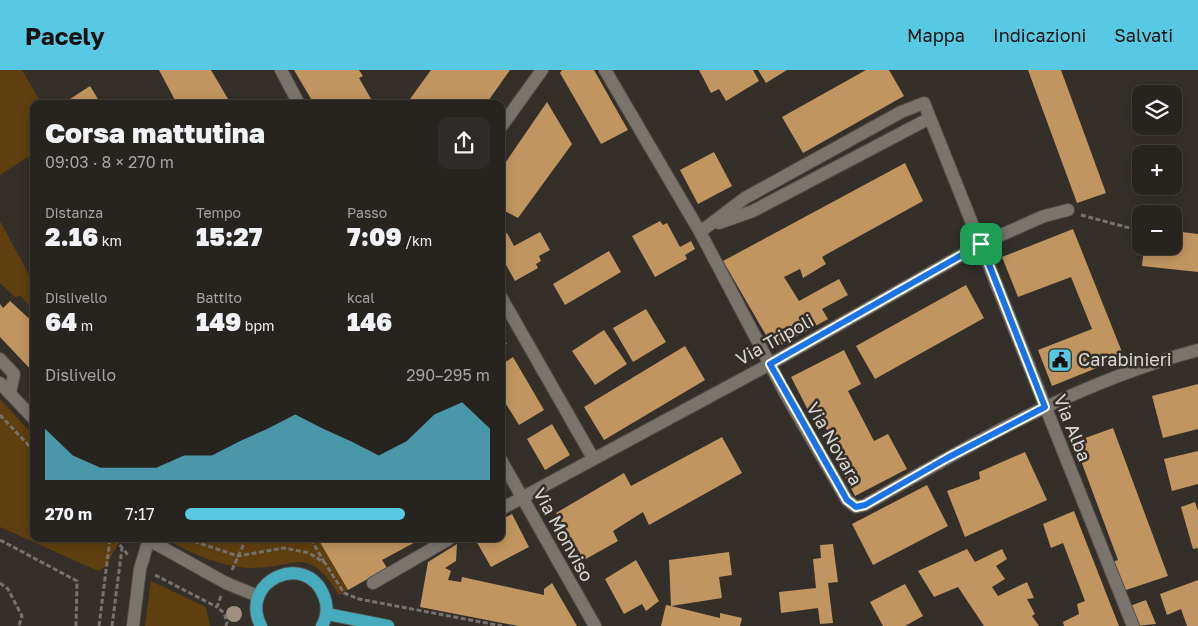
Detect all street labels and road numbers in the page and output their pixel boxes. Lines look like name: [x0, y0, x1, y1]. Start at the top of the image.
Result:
street label: Via Tripoli: [732, 309, 817, 369]
street label: Via Alba: [1050, 391, 1096, 464]
street label: Via Novara: [802, 398, 867, 489]
street label: Via Monviso: [529, 484, 599, 585]

